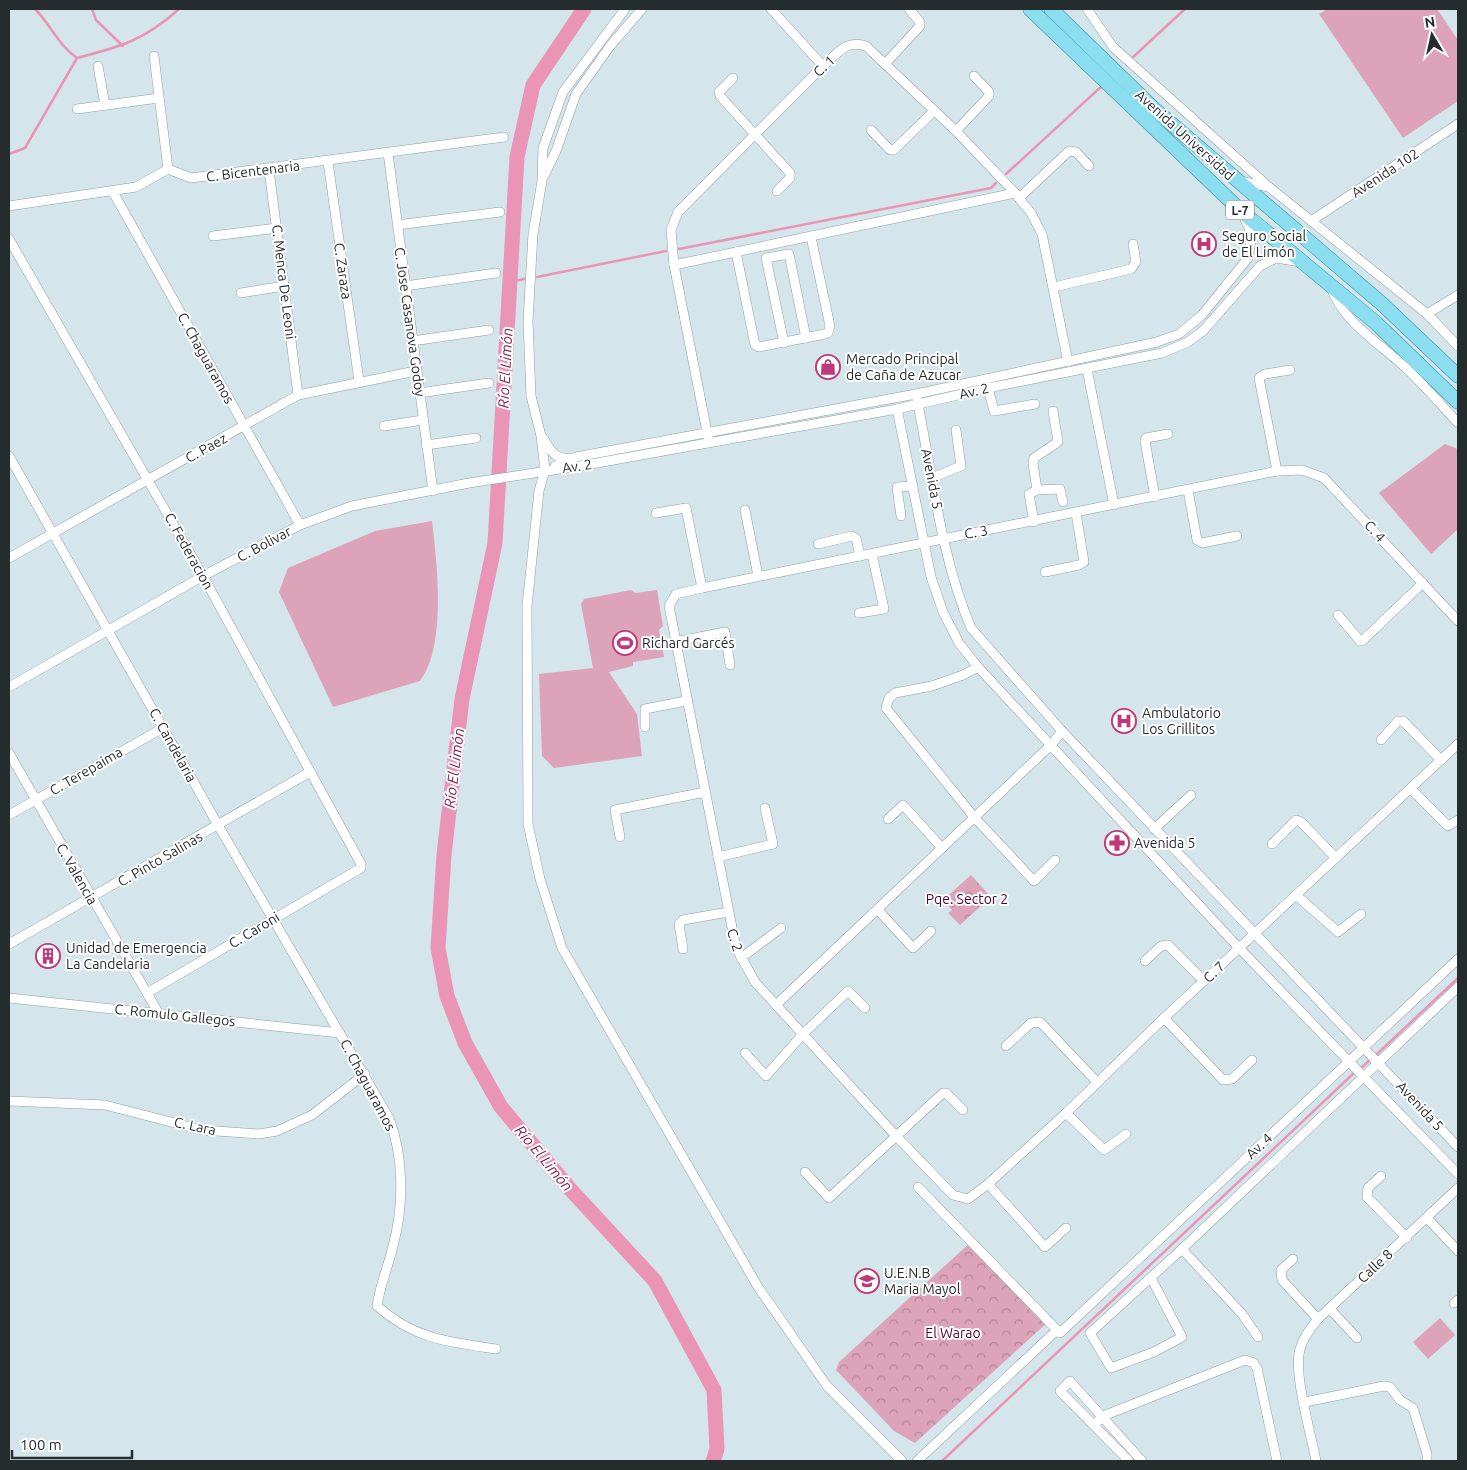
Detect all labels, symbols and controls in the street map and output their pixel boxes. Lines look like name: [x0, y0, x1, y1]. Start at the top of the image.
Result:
north arrow: [1407, 10, 1457, 60]
text: N: [1424, 13, 1436, 31]
street label: C. 1: [810, 52, 838, 80]
street label: Avenida Universidad: [1132, 86, 1238, 184]
street label: Avenida 102: [1348, 145, 1422, 201]
street label: C. Bicentenaria: [205, 157, 301, 185]
road number: L-7: [1226, 200, 1254, 220]
street label: C. Menca De Leoni: [269, 224, 299, 340]
place label: Seguro Social de El Limón: [1222, 228, 1306, 260]
hospital icon: Seguro Social de El Limón: [1191, 231, 1217, 257]
street label: C. Zaraza: [331, 242, 355, 300]
street label: C. Jose Casanova Godoy: [392, 246, 428, 398]
street label: C. Chaguaramos: [174, 310, 238, 406]
water label: Río El Limón: [494, 327, 516, 409]
place label: Mercado Principal de Caña de Azucar: [846, 351, 962, 383]
shop icon: Mercado Principal de Caña de Azucar: [815, 354, 841, 380]
street label: Av. 2: [958, 380, 990, 402]
street label: C. Paez: [182, 430, 230, 466]
street label: Avenida 5: [918, 447, 946, 511]
street label: Av. 2: [561, 456, 593, 476]
street label: C. Federacion: [161, 510, 217, 592]
street label: C. 4: [1361, 517, 1389, 545]
street label: C. 3: [963, 522, 989, 542]
street label: C. Bolivar: [234, 523, 294, 565]
sports icon: Richard Garcés: [612, 630, 638, 656]
place label: Richard Garcés: [642, 635, 735, 651]
street label: C. Candelaria: [146, 705, 200, 785]
place label: Ambulatorio Los Grillitos: [1142, 705, 1221, 737]
hospital icon: Ambulatorio Los Grillitos: [1111, 708, 1137, 734]
water label: Río El Limón: [441, 727, 467, 809]
street label: C. Terepaima: [47, 744, 125, 798]
street label: C. Pinto Salinas: [115, 828, 205, 890]
pharmacy icon: Avenida 5: [1104, 830, 1130, 856]
place label: Avenida 5: [1134, 835, 1195, 851]
street label: C. Valencia: [53, 841, 101, 907]
park label: Pqe. Sector 2: [926, 891, 1008, 907]
street label: C. Caroni: [226, 909, 282, 951]
street label: C. 2: [724, 926, 746, 954]
place label: Unidad de Emergencia La Candelaria: [66, 940, 207, 972]
building icon: Unidad de Emergencia La Candelaria: [35, 943, 61, 969]
street label: C. 7: [1200, 958, 1228, 986]
street label: C. Romulo Gallegos: [114, 1001, 236, 1029]
street label: C. Chaguaramos: [337, 1036, 399, 1134]
street label: Avenida 5: [1393, 1078, 1447, 1134]
street label: C. Lara: [173, 1114, 217, 1138]
water label: Río El Limón: [512, 1122, 576, 1194]
street label: Av. 4: [1243, 1130, 1275, 1162]
street label: Calle 8: [1354, 1246, 1396, 1286]
place label: U.E.N.B Maria Mayol: [884, 1265, 961, 1297]
school or university icon: U.E.N.B Maria Mayol: [854, 1268, 880, 1294]
park label: El Warao: [925, 1325, 981, 1341]
scale bar: [12, 1428, 132, 1460]
text: 100 m: [20, 1436, 62, 1453]

